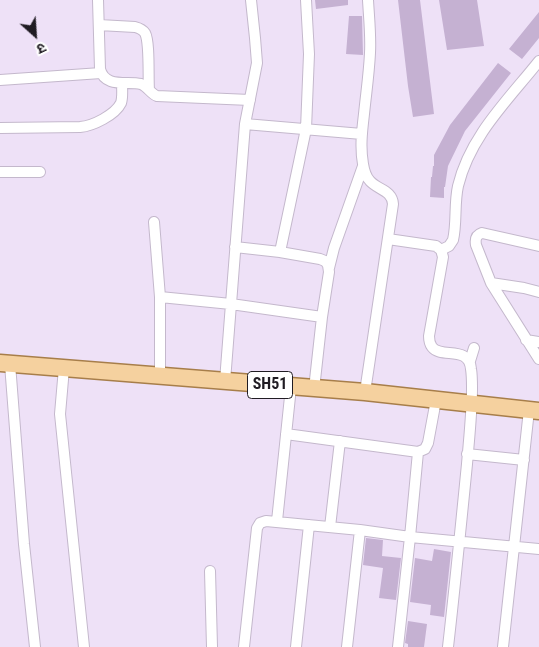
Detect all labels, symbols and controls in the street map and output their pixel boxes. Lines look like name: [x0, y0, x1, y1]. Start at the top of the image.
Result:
north arrow: [10, 10, 60, 60]
text: उ: [34, 39, 49, 57]
road number: SH51: [248, 372, 292, 398]

